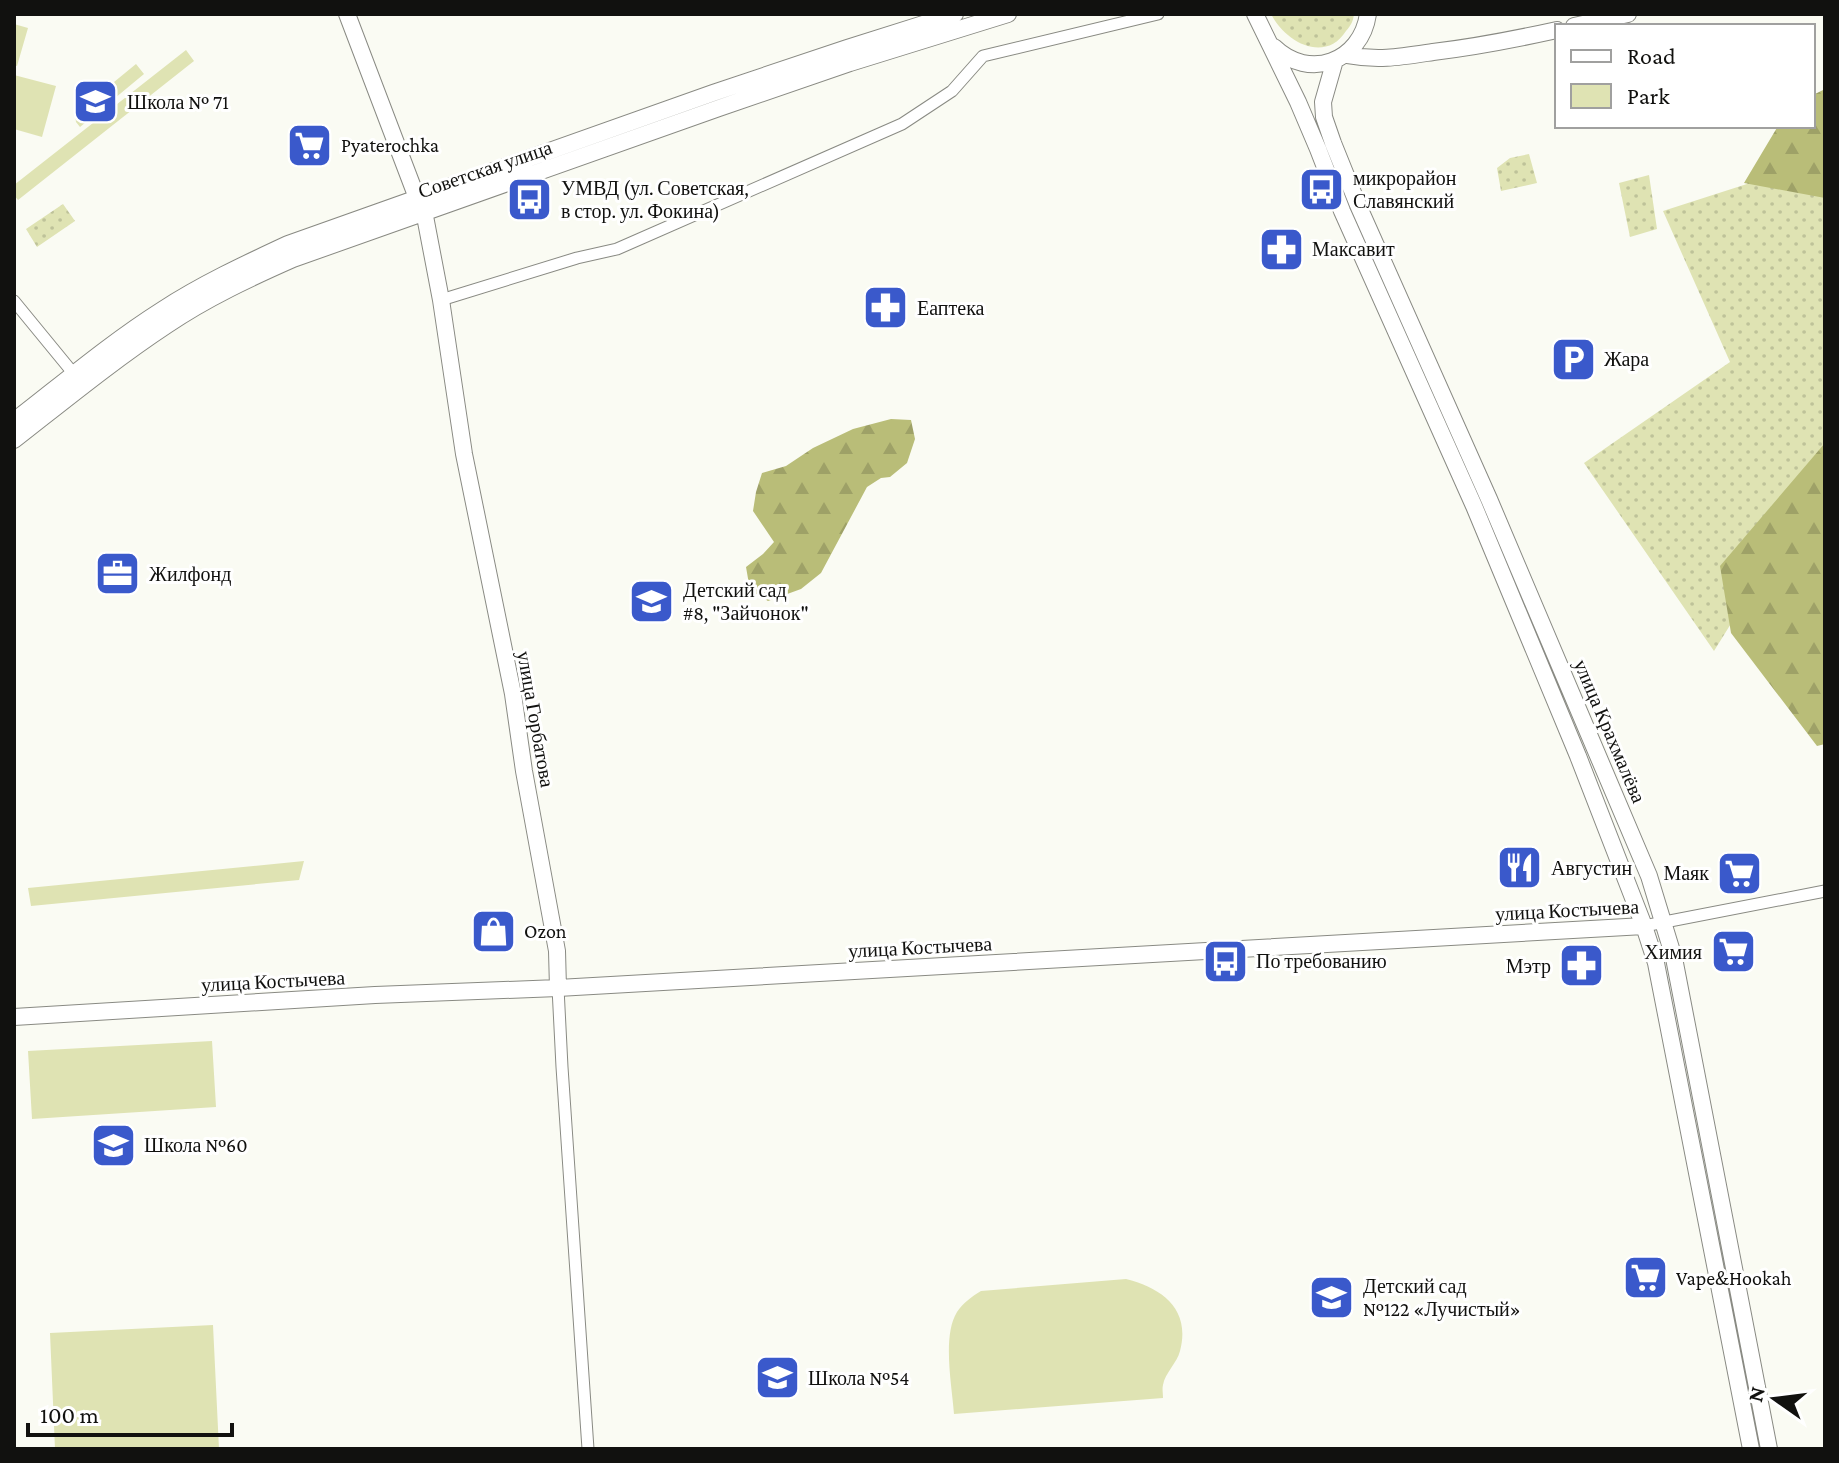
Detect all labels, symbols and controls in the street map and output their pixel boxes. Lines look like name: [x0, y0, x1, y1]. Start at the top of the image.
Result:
legend: [1555, 24, 1815, 128]
text: Road: [1627, 42, 1676, 69]
school or university icon: Школа № 71: [72, 78, 120, 126]
text: Park: [1627, 82, 1670, 109]
place label: Школа № 71: [127, 91, 229, 113]
supermarket icon: Pyaterochka: [286, 121, 334, 169]
place label: Pyaterochka: [341, 134, 439, 157]
street label: Советская улица: [415, 136, 555, 203]
bus stop icon: микрорайон Славянский: [1298, 166, 1346, 214]
place label: микрорайон Славянский: [1353, 167, 1457, 212]
bus stop icon: УМВД (ул. Советская, в стор. ул. Фокина): [506, 176, 554, 224]
place label: УМВД (ул. Советская, в стор. ул. Фокина): [561, 177, 749, 223]
pharmacy icon: Максавит: [1257, 225, 1305, 273]
place label: Максавит: [1312, 238, 1395, 260]
pharmacy icon: Еаптека: [862, 284, 910, 332]
place label: Еаптека: [917, 297, 985, 319]
parking icon: Жара: [1549, 335, 1597, 383]
place label: Жара: [1604, 348, 1649, 371]
office icon: Жилфонд: [94, 550, 142, 598]
place label: Жилфонд: [149, 563, 231, 586]
school or university icon: Детский сад #8, "Зайчонок": [628, 578, 676, 626]
place label: Детский сад #8, "Зайчонок": [683, 579, 809, 624]
street label: улица Горбатова: [512, 649, 559, 789]
street label: улица Крахмалёва: [1569, 656, 1650, 807]
restaurant icon: Августин: [1496, 844, 1544, 892]
supermarket icon: Маяк: [1716, 849, 1764, 897]
place label: Августин: [1551, 857, 1632, 880]
place label: Маяк: [1663, 862, 1709, 884]
street label: улица Костычева: [1495, 895, 1640, 926]
shop icon: Ozon: [469, 907, 517, 955]
place label: Ozon: [524, 920, 567, 942]
supermarket icon: Химия: [1709, 928, 1757, 976]
street label: улица Костычева: [848, 932, 993, 963]
bus stop icon: По требованию: [1201, 937, 1249, 985]
place label: Химия: [1644, 941, 1702, 963]
pharmacy icon: Мэтр: [1558, 942, 1606, 990]
place label: По требованию: [1256, 950, 1387, 973]
place label: Мэтр: [1506, 955, 1551, 978]
street label: улица Костычева: [201, 966, 346, 997]
school or university icon: Школа №60: [89, 1121, 137, 1169]
place label: Школа №60: [144, 1134, 248, 1156]
supermarket icon: Vape&Hookah: [1621, 1254, 1669, 1302]
place label: Vape&Hookah: [1676, 1267, 1792, 1290]
school or university icon: Детский сад №122 «Лучистый»: [1308, 1273, 1356, 1321]
place label: Детский сад №122 «Лучистый»: [1363, 1275, 1521, 1321]
school or university icon: Школа №54: [753, 1354, 801, 1402]
north arrow: [1735, 1359, 1815, 1439]
place label: Школа №54: [808, 1367, 910, 1389]
text: N: [1742, 1384, 1770, 1405]
scale bar: [28, 1387, 232, 1437]
text: 100 m: [40, 1401, 99, 1428]

